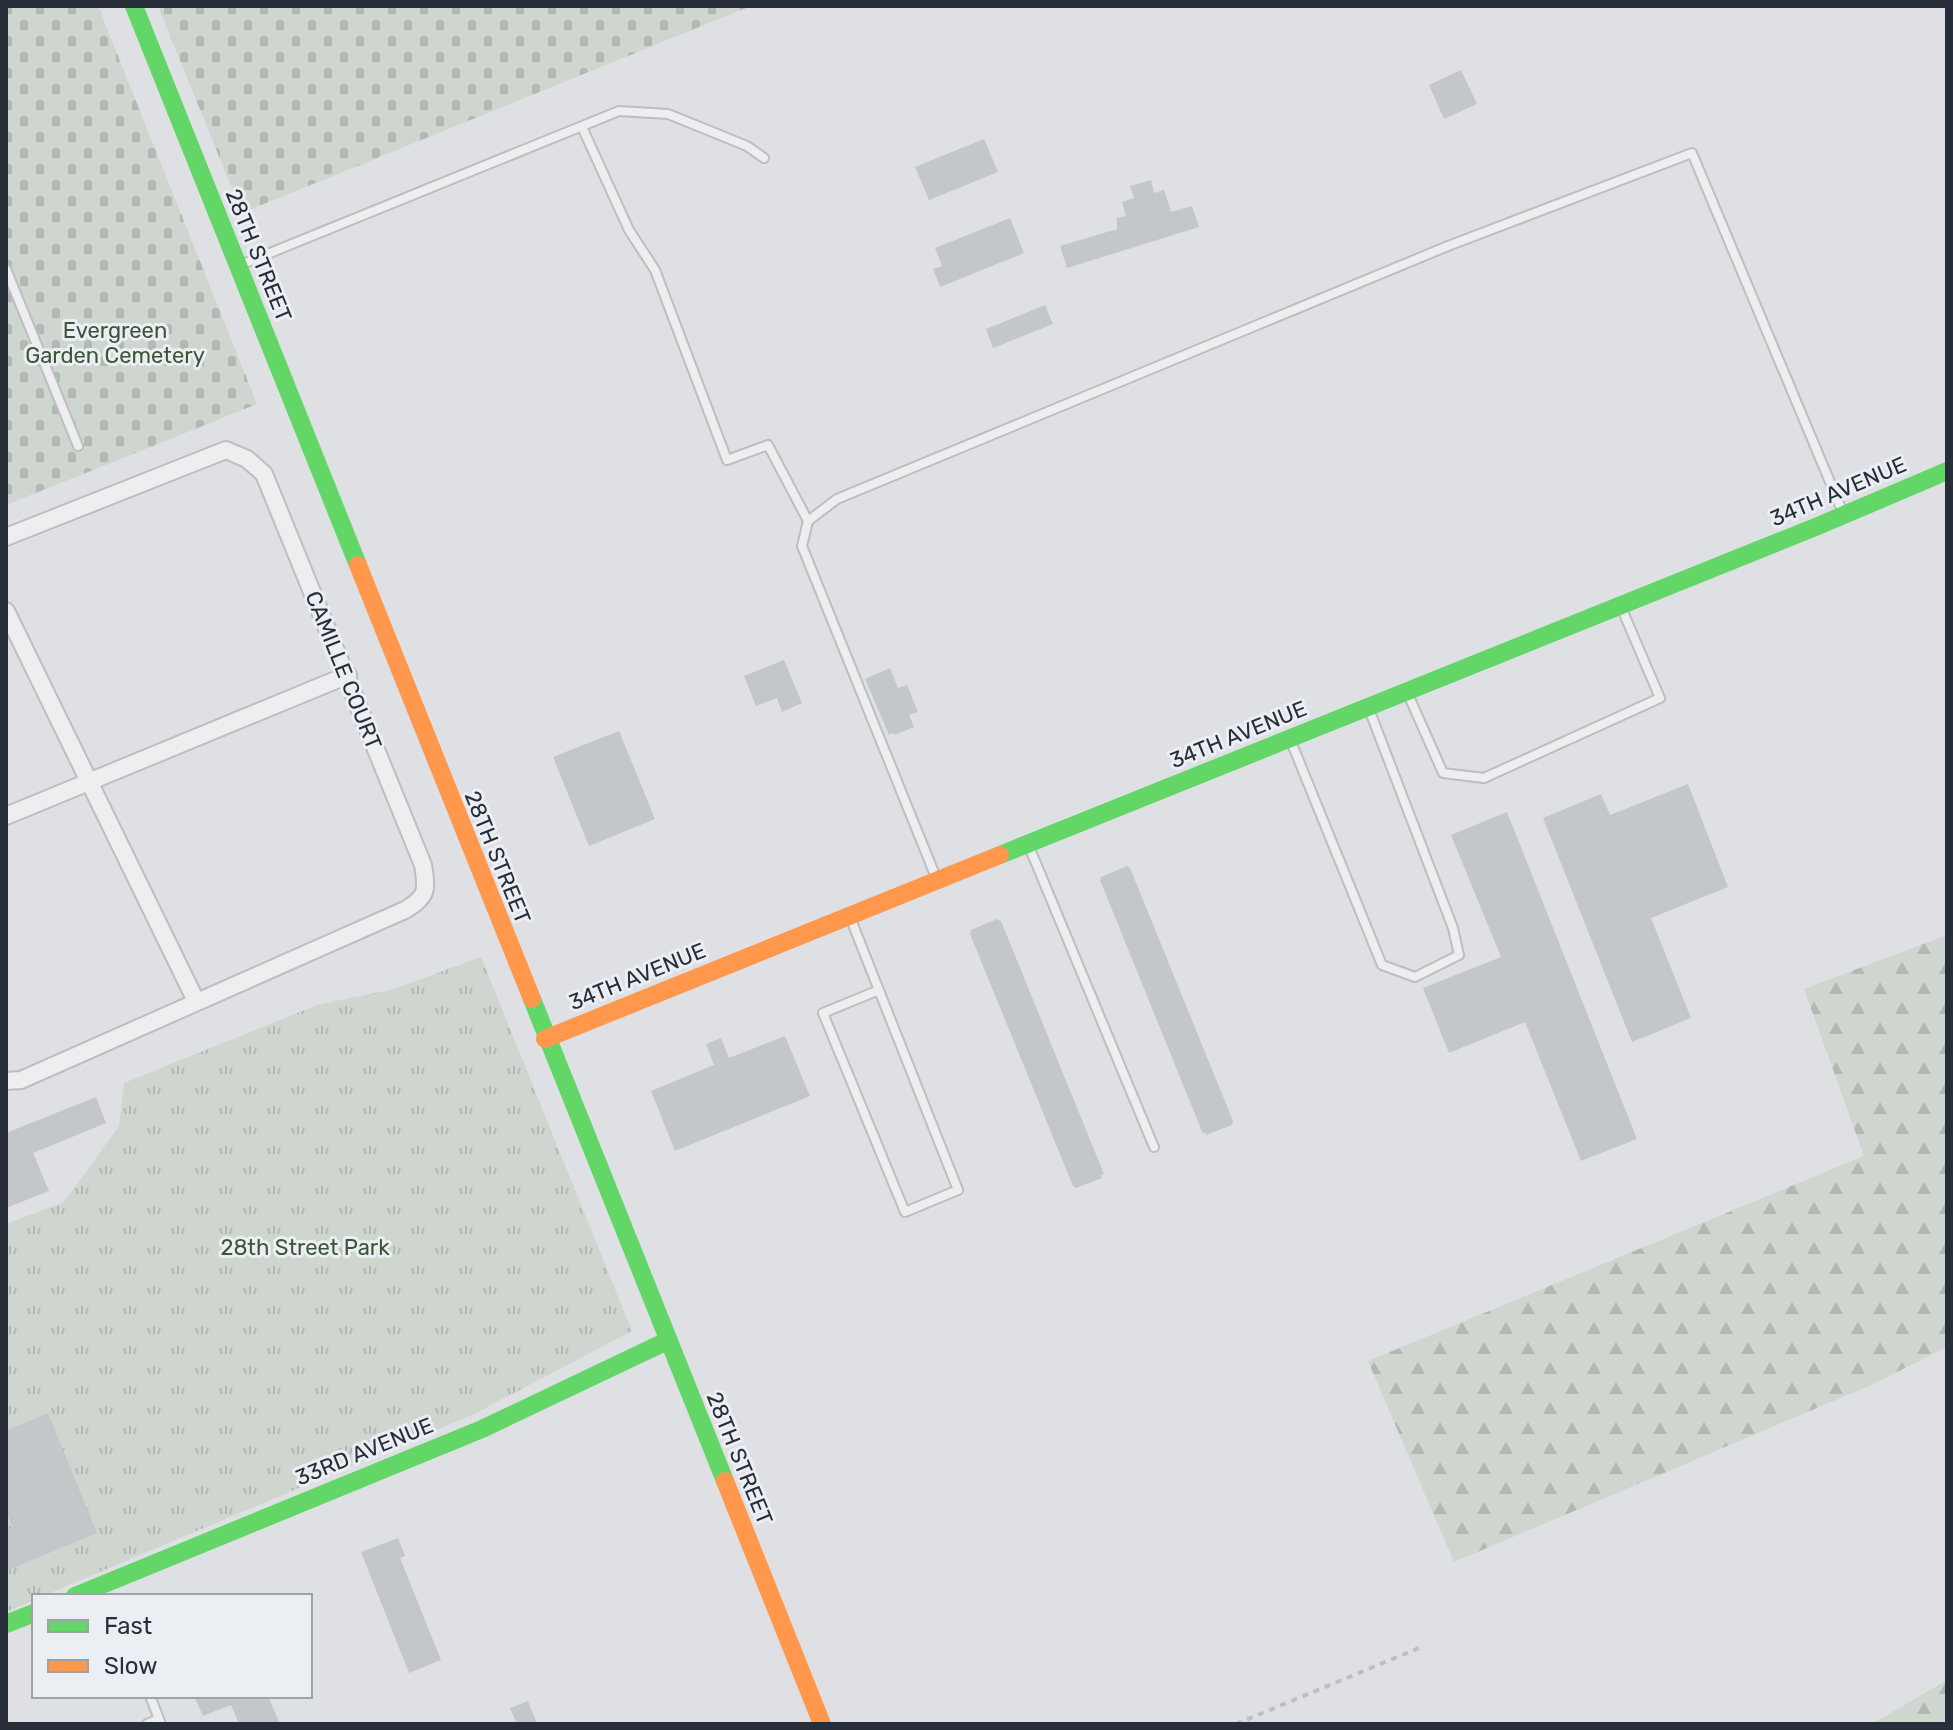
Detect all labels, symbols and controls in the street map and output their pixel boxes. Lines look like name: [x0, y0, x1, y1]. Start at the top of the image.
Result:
street label: 28TH STREET: [220, 185, 298, 326]
park label: Evergreen Garden Cemetery: [25, 317, 205, 369]
street label: 34TH AVENUE: [1766, 451, 1910, 532]
street label: CAMILLE COURT: [300, 587, 388, 753]
street label: 34TH AVENUE: [1166, 695, 1311, 774]
street label: 28TH STREET: [459, 787, 537, 928]
street label: 34TH AVENUE: [565, 937, 710, 1016]
park label: 28th Street Park: [220, 1234, 390, 1261]
street label: 28TH STREET: [701, 1388, 779, 1529]
street label: 33RD AVENUE: [291, 1412, 437, 1491]
legend: [32, 1594, 312, 1698]
text: Fast: [104, 1612, 152, 1640]
text: Slow: [104, 1652, 157, 1680]

